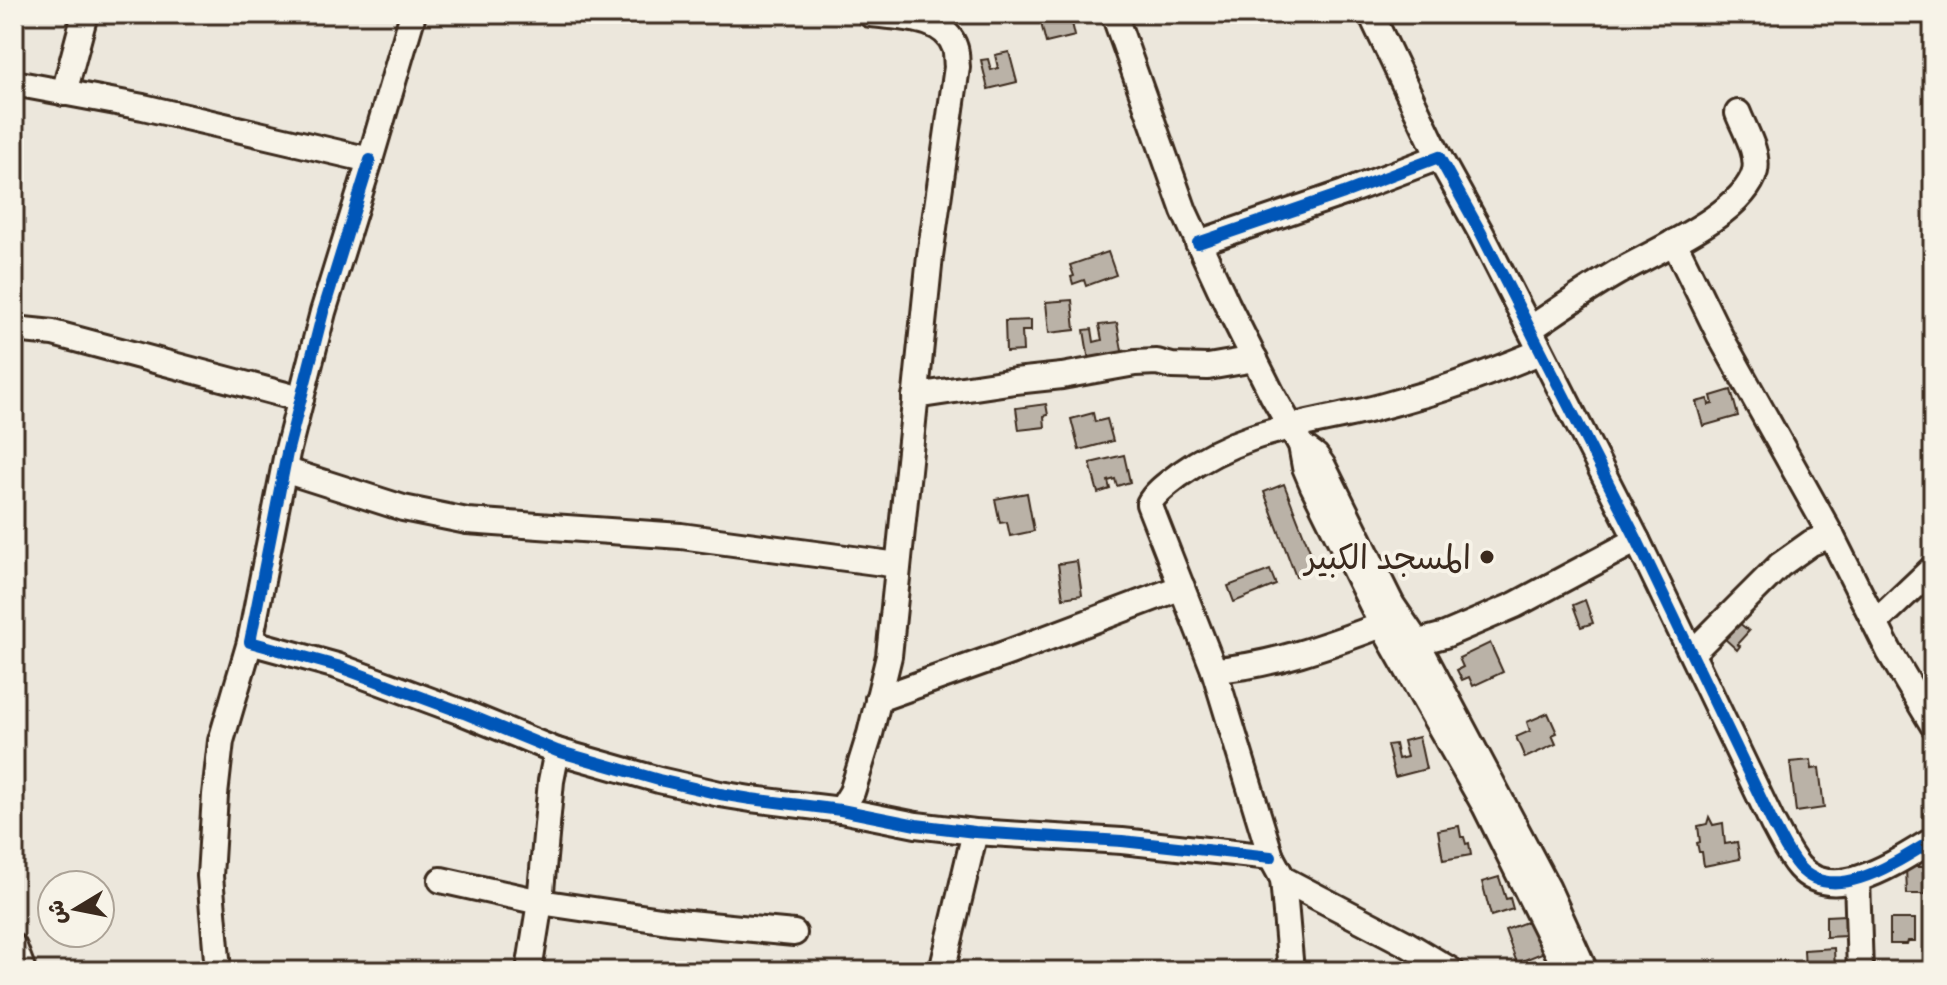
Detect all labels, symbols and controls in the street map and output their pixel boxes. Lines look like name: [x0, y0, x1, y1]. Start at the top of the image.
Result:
place label: المسجد الكبير: [1302, 536, 1471, 579]
marker: المسجد الكبير: [1478, 548, 1496, 566]
north arrow: [36, 869, 116, 949]
text: ش: [41, 898, 73, 927]

